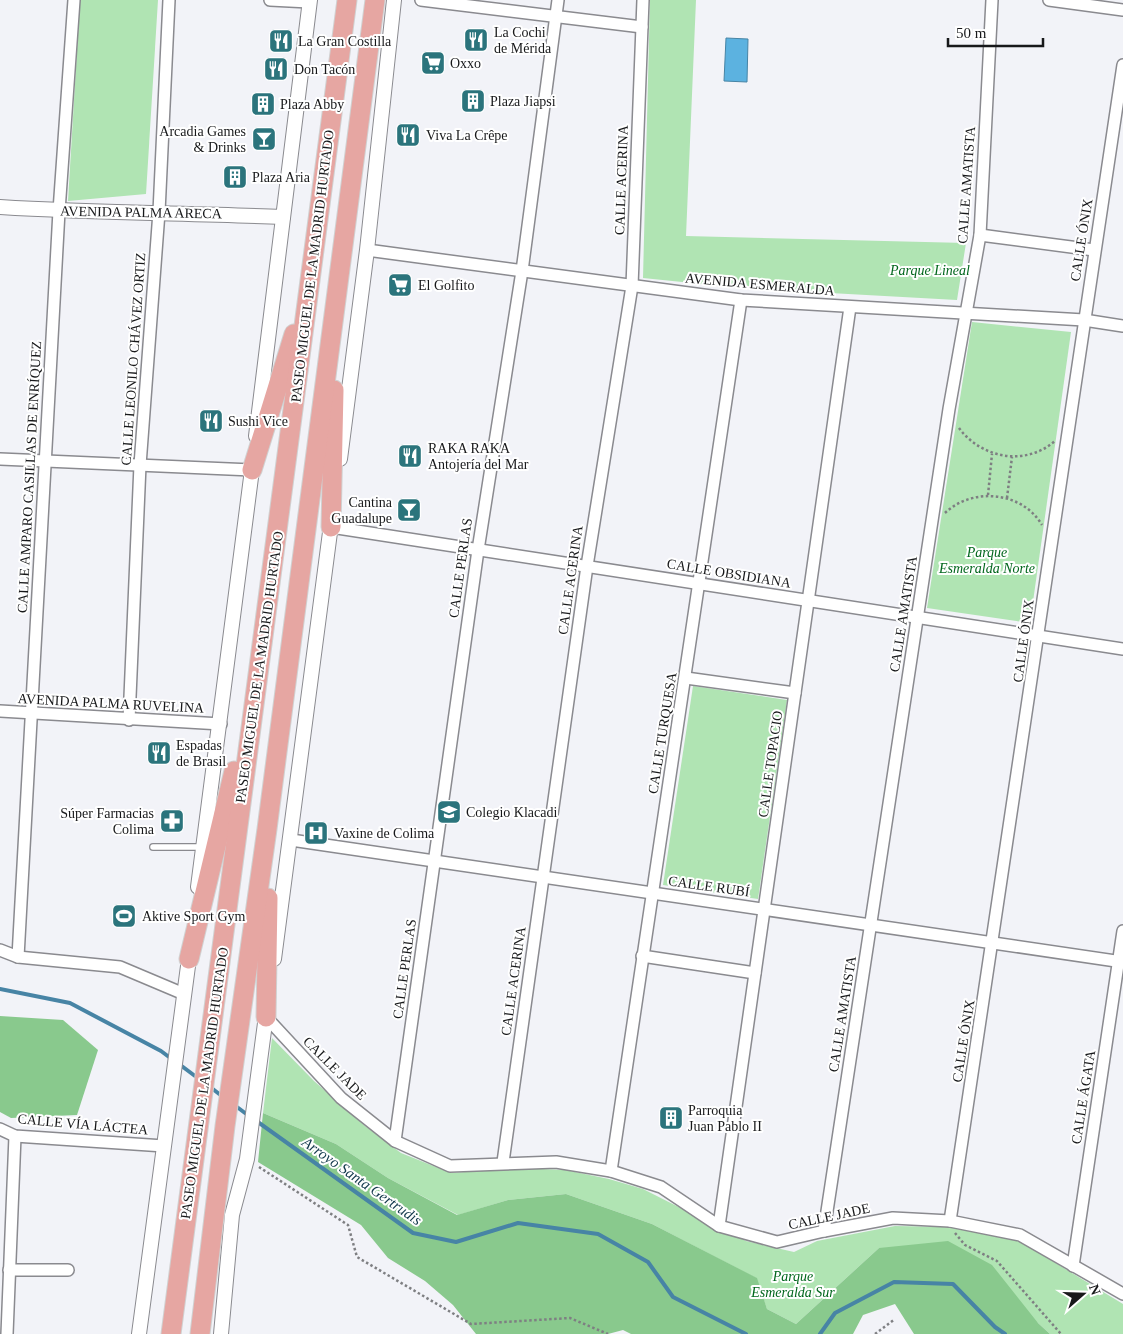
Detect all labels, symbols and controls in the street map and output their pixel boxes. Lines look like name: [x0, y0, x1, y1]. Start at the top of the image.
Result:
scale bar: [948, 15, 1043, 47]
place label: La Cochi de Mérida: [494, 25, 552, 56]
text: 50 m: [956, 25, 987, 41]
restaurant icon: La Cochi de Mérida: [463, 27, 489, 53]
restaurant icon: La Gran Costilla: [268, 28, 294, 54]
place label: La Gran Costilla: [298, 34, 392, 49]
supermarket icon: Oxxo: [420, 50, 446, 76]
restaurant icon: Don Tacón: [263, 56, 289, 82]
place label: Oxxo: [450, 56, 481, 71]
place label: Don Tacón: [294, 62, 355, 77]
building icon: Plaza Jiapsi: [460, 88, 486, 114]
building icon: Plaza Abby: [250, 91, 276, 117]
place label: Plaza Jiapsi: [490, 94, 556, 109]
place label: Plaza Abby: [280, 97, 344, 112]
restaurant icon: Viva La Crêpe: [395, 122, 421, 148]
place label: Arcadia Games & Drinks: [159, 124, 246, 155]
street label: CALLE ACERINA: [612, 124, 631, 235]
street label: CALLE AMATISTA: [955, 125, 978, 244]
bar icon: Arcadia Games & Drinks: [251, 126, 277, 152]
place label: Viva La Crêpe: [426, 128, 508, 143]
street label: PASEO MIGUEL DE LA MADRID HURTADO: [288, 129, 337, 403]
building icon: Plaza Aria: [222, 164, 248, 190]
place label: Plaza Aria: [252, 170, 311, 185]
street label: CALLE ÓNIX: [1067, 197, 1095, 283]
street label: AVENIDA PALMA ARECA: [60, 204, 223, 221]
street label: CALLE LEONILO CHÁVEZ ORTIZ: [118, 252, 148, 466]
park label: Parque Lineal: [889, 263, 970, 278]
street label: AVENIDA ESMERALDA: [684, 270, 836, 299]
supermarket icon: El Golfito: [387, 272, 413, 298]
place label: El Golfito: [418, 278, 474, 293]
street label: CALLE AMPARO CASILLAS DE ENRÍQUEZ: [14, 341, 44, 613]
restaurant icon: Sushi Vice: [198, 408, 224, 434]
place label: Sushi Vice: [228, 414, 288, 429]
place label: RAKA RAKA Antojería del Mar: [428, 441, 529, 472]
restaurant icon: RAKA RAKA Antojería del Mar: [397, 443, 423, 469]
place label: Cantina Guadalupe: [331, 495, 393, 526]
bar icon: Cantina Guadalupe: [396, 497, 422, 523]
street label: CALLE PERLAS: [446, 517, 475, 619]
street label: CALLE ACERINA: [555, 524, 586, 636]
street label: PASEO MIGUEL DE LA MADRID HURTADO: [233, 530, 286, 804]
park label: Parque Esmeralda Norte: [938, 545, 1035, 576]
street label: CALLE AMATISTA: [887, 554, 920, 673]
street label: CALLE OBSIDIANA: [666, 556, 793, 591]
street label: CALLE ÓNIX: [1009, 598, 1037, 684]
street label: CALLE TURQUESA: [645, 670, 680, 795]
street label: AVENIDA PALMA RUVELINA: [17, 691, 205, 716]
street label: CALLE TOPACIO: [756, 710, 785, 818]
place label: Espadas de Brasil: [176, 738, 226, 769]
restaurant icon: Espadas de Brasil: [146, 740, 172, 766]
school or university icon: Colegio Klacadi: [436, 799, 462, 825]
place label: Colegio Klacadi: [466, 805, 557, 820]
place label: Súper Farmacias Colima: [60, 806, 155, 837]
pharmacy icon: Súper Farmacias Colima: [159, 808, 185, 834]
hospital icon: Vaxine de Colima: [303, 820, 329, 846]
place label: Vaxine de Colima: [334, 826, 435, 841]
street label: CALLE RUBÍ: [667, 872, 751, 900]
sports icon: Aktive Sport Gym: [111, 903, 137, 929]
place label: Aktive Sport Gym: [142, 909, 246, 924]
street label: CALLE PERLAS: [390, 918, 419, 1020]
street label: CALLE ACERINA: [498, 925, 529, 1037]
street label: PASEO MIGUEL DE LA MADRID HURTADO: [178, 946, 231, 1220]
street label: CALLE AMATISTA: [826, 954, 859, 1073]
street label: CALLE ÓNIX: [949, 998, 977, 1084]
street label: CALLE JADE: [300, 1034, 369, 1103]
street label: CALLE ÁGATA: [1068, 1048, 1098, 1145]
place label: Parroquia Juan Pablo II: [688, 1103, 762, 1134]
building icon: Parroquia Juan Pablo II: [658, 1105, 684, 1131]
street label: CALLE VÍA LÁCTEA: [17, 1110, 150, 1138]
water label: Arroyo Santa Gertrudis: [298, 1133, 425, 1228]
street label: CALLE JADE: [787, 1201, 871, 1232]
park label: Parque Esmeralda Sur: [750, 1269, 835, 1300]
north arrow: [1058, 1269, 1108, 1319]
text: N: [1086, 1282, 1104, 1297]

